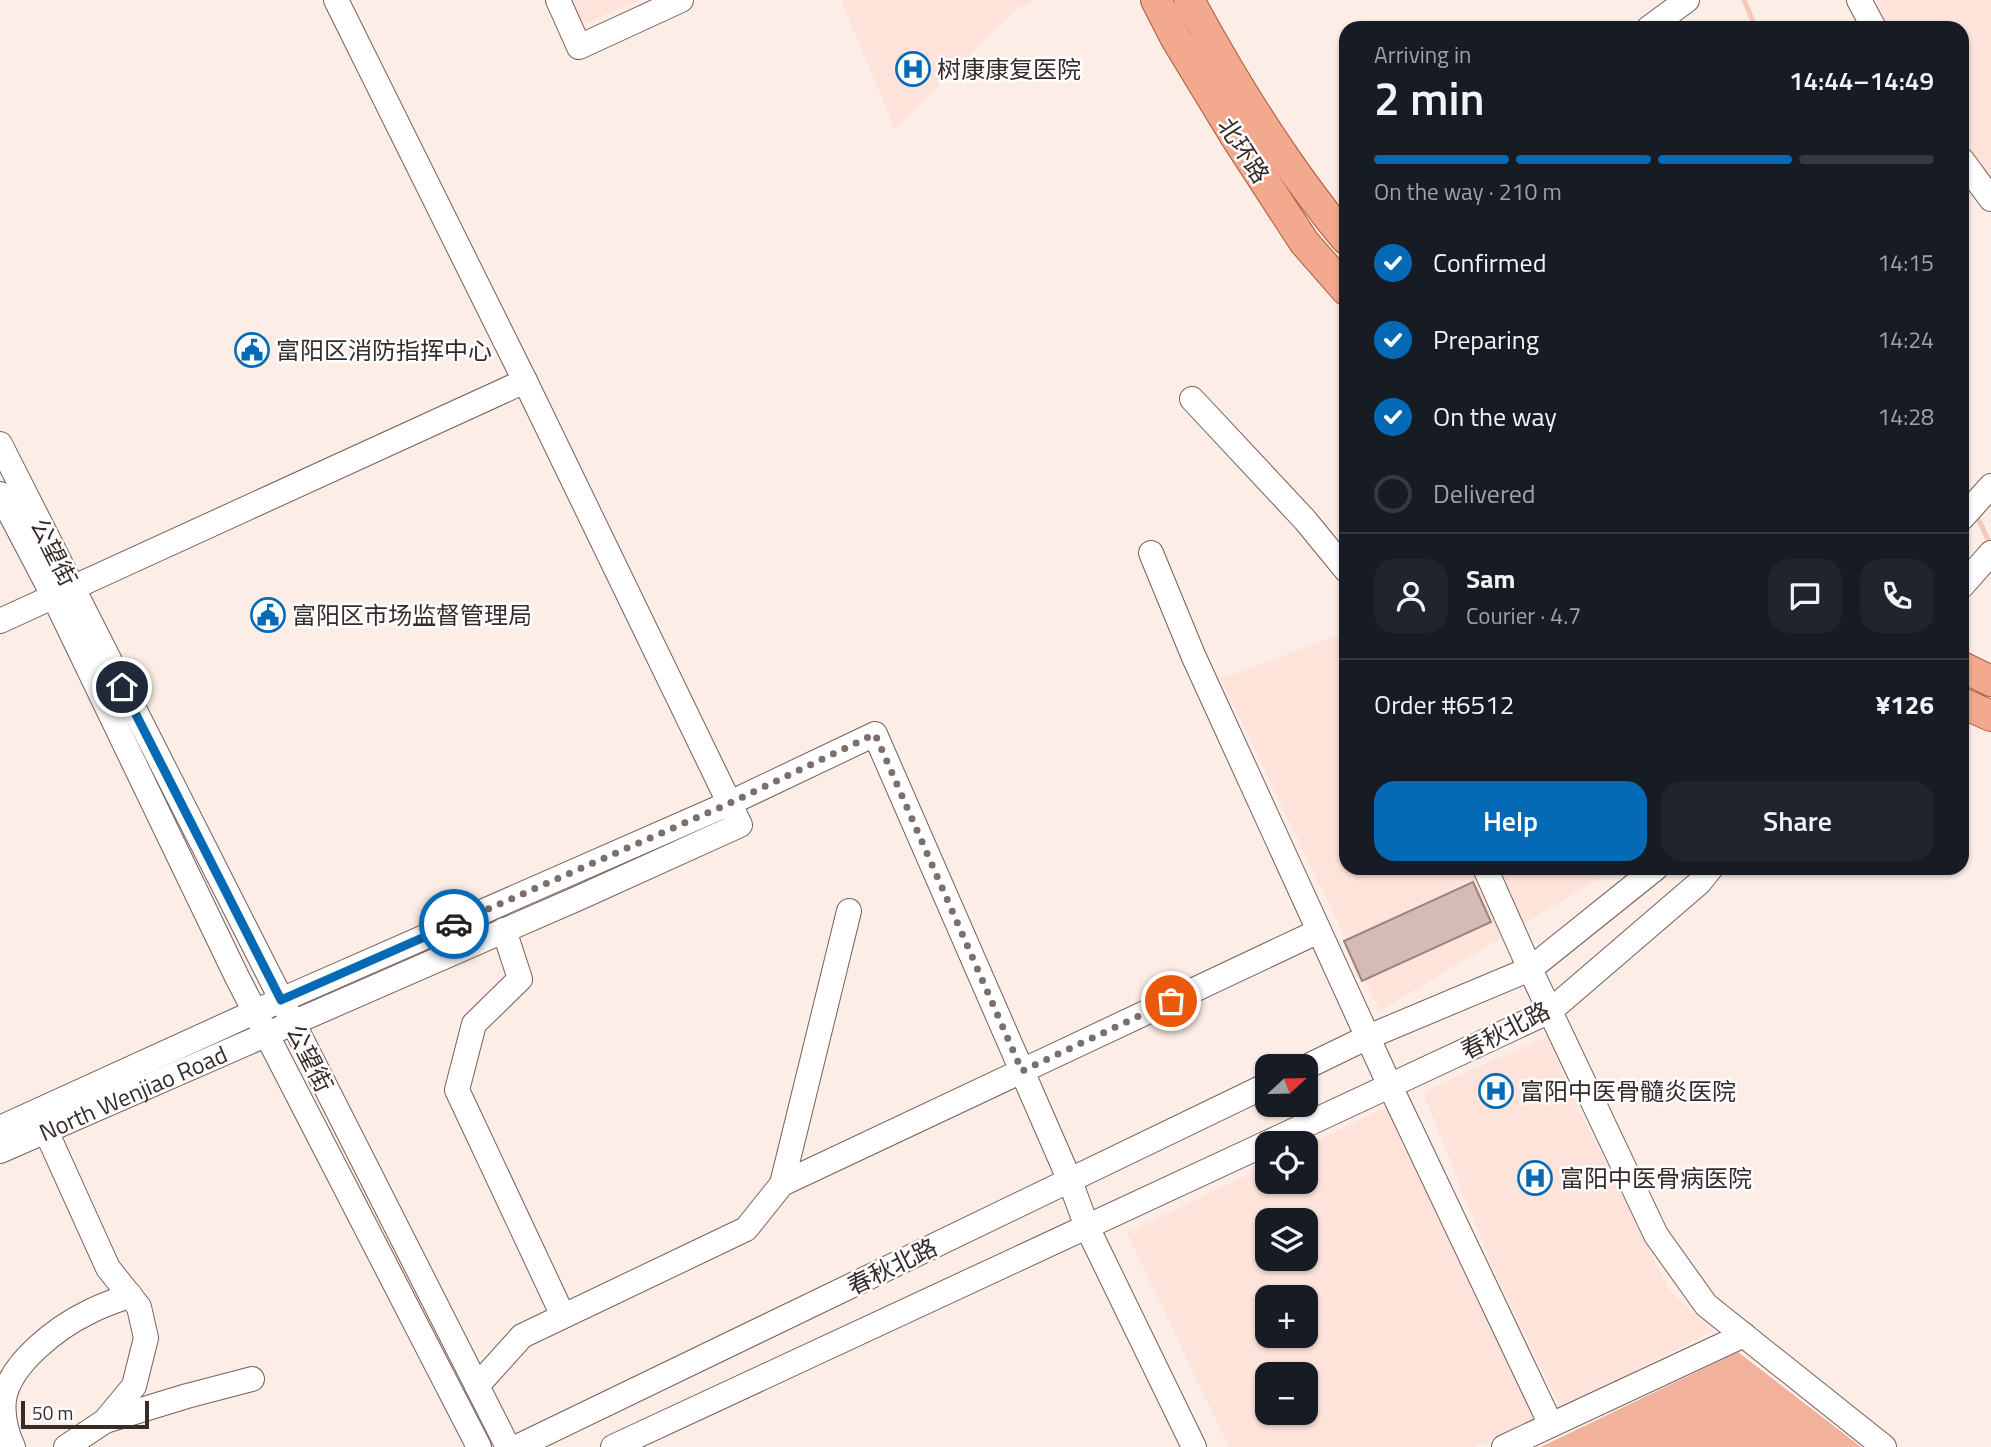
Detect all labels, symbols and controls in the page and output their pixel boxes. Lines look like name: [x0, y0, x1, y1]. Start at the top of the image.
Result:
text: Arriving in: [1374, 37, 1471, 72]
hospital icon: 树康康复医院: [894, 50, 932, 88]
place label: 树康康复医院: [937, 51, 1081, 87]
text: 14:44–14:49: [1789, 61, 1934, 100]
text: 2 min: [1374, 63, 1485, 133]
street label: 北环路: [1209, 110, 1279, 190]
text: On the way · 210 m: [1374, 174, 1562, 209]
text: Confirmed: [1433, 243, 1547, 282]
icon: check: [1374, 244, 1412, 282]
text: 14:15: [1877, 245, 1934, 280]
text: Preparing: [1433, 320, 1539, 359]
icon: check: [1374, 321, 1412, 359]
text: 14:24: [1877, 322, 1934, 357]
public building icon: 富阳区消防指挥中心: [233, 331, 271, 369]
place label: 富阳区消防指挥中心: [276, 332, 492, 368]
text: On the way: [1433, 397, 1557, 436]
icon: check: [1374, 398, 1412, 436]
text: 14:28: [1877, 399, 1934, 434]
text: Delivered: [1433, 474, 1536, 513]
street label: 公望街: [22, 512, 86, 592]
button: person: [1374, 559, 1448, 633]
text: Sam: [1466, 559, 1515, 598]
button: chat: [1768, 559, 1842, 633]
button: phone: [1860, 559, 1934, 633]
public building icon: 富阳区市场监督管理局: [249, 596, 287, 634]
place label: 富阳区市场监督管理局: [292, 597, 532, 633]
text: Courier · 4.7: [1466, 598, 1581, 633]
pin: [92, 657, 152, 717]
icon: home: [103, 668, 141, 706]
text: Order #6512: [1374, 685, 1514, 724]
text: ¥126: [1876, 685, 1934, 724]
button: Help: [1374, 781, 1647, 861]
button: Share: [1661, 781, 1934, 861]
courier: [419, 889, 489, 959]
icon: car: [435, 905, 473, 943]
pin: [1141, 971, 1201, 1031]
icon: bag: [1152, 982, 1190, 1020]
street label: 春秋北路: [1454, 992, 1556, 1068]
street label: 公望街: [278, 1018, 342, 1098]
street label: North Wenjiao Road: [33, 1036, 233, 1150]
north arrow: [1255, 1054, 1318, 1116]
map controls: [1255, 1054, 1318, 1425]
hospital icon: 富阳中医骨髓炎医院: [1477, 1072, 1515, 1110]
place label: 富阳中医骨髓炎医院: [1520, 1073, 1736, 1109]
button: locate: [1255, 1131, 1318, 1194]
hospital icon: 富阳中医骨病医院: [1516, 1159, 1554, 1197]
place label: 富阳中医骨病医院: [1560, 1160, 1752, 1196]
button: layers: [1255, 1208, 1318, 1271]
street label: 春秋北路: [841, 1229, 943, 1303]
button: +: [1255, 1285, 1318, 1348]
button: −: [1255, 1362, 1318, 1425]
scale bar: [21, 1398, 149, 1430]
text: 50 m: [32, 1398, 73, 1427]

